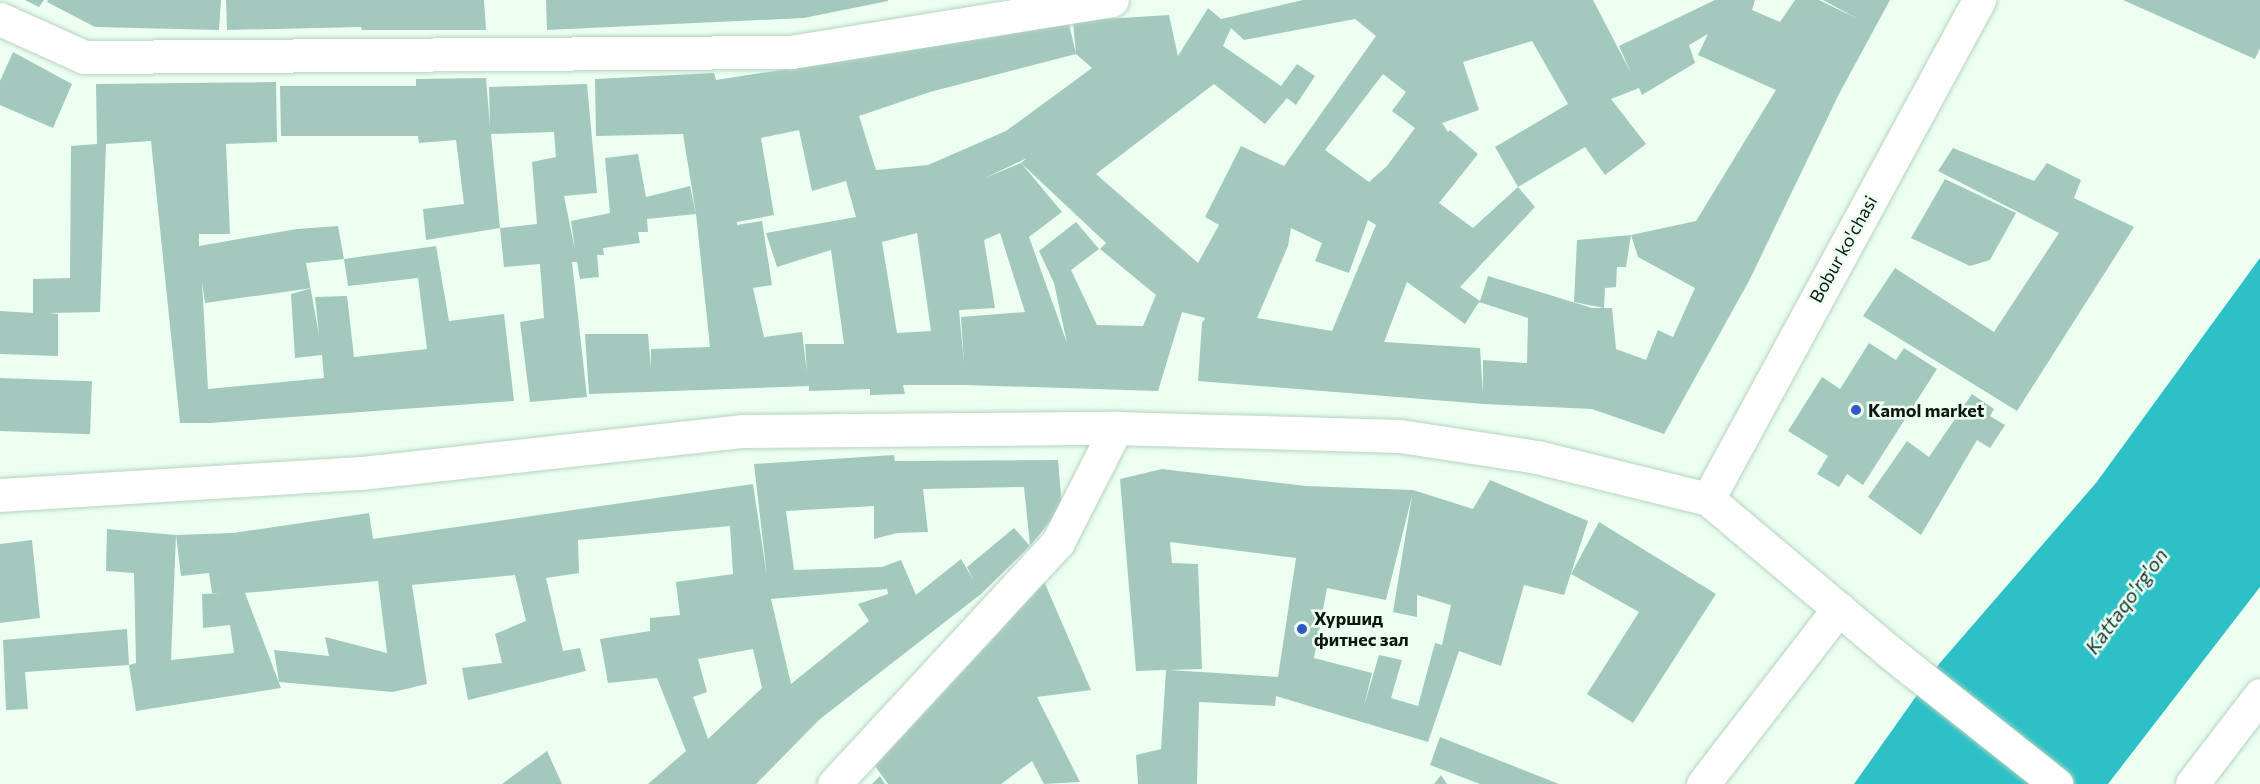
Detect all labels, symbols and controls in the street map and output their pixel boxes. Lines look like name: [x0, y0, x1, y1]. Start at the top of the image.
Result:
street label: Bobur ko'chasi: [1805, 192, 1881, 306]
place label: Kamol market: [1868, 399, 1984, 421]
marker: Kamol market: [1849, 403, 1863, 417]
water label: Kattaqo'rg'on: [2080, 544, 2172, 658]
place label: Хуршид фитнес зал: [1314, 608, 1409, 650]
marker: Хуршид фитнес зал: [1295, 622, 1309, 636]

